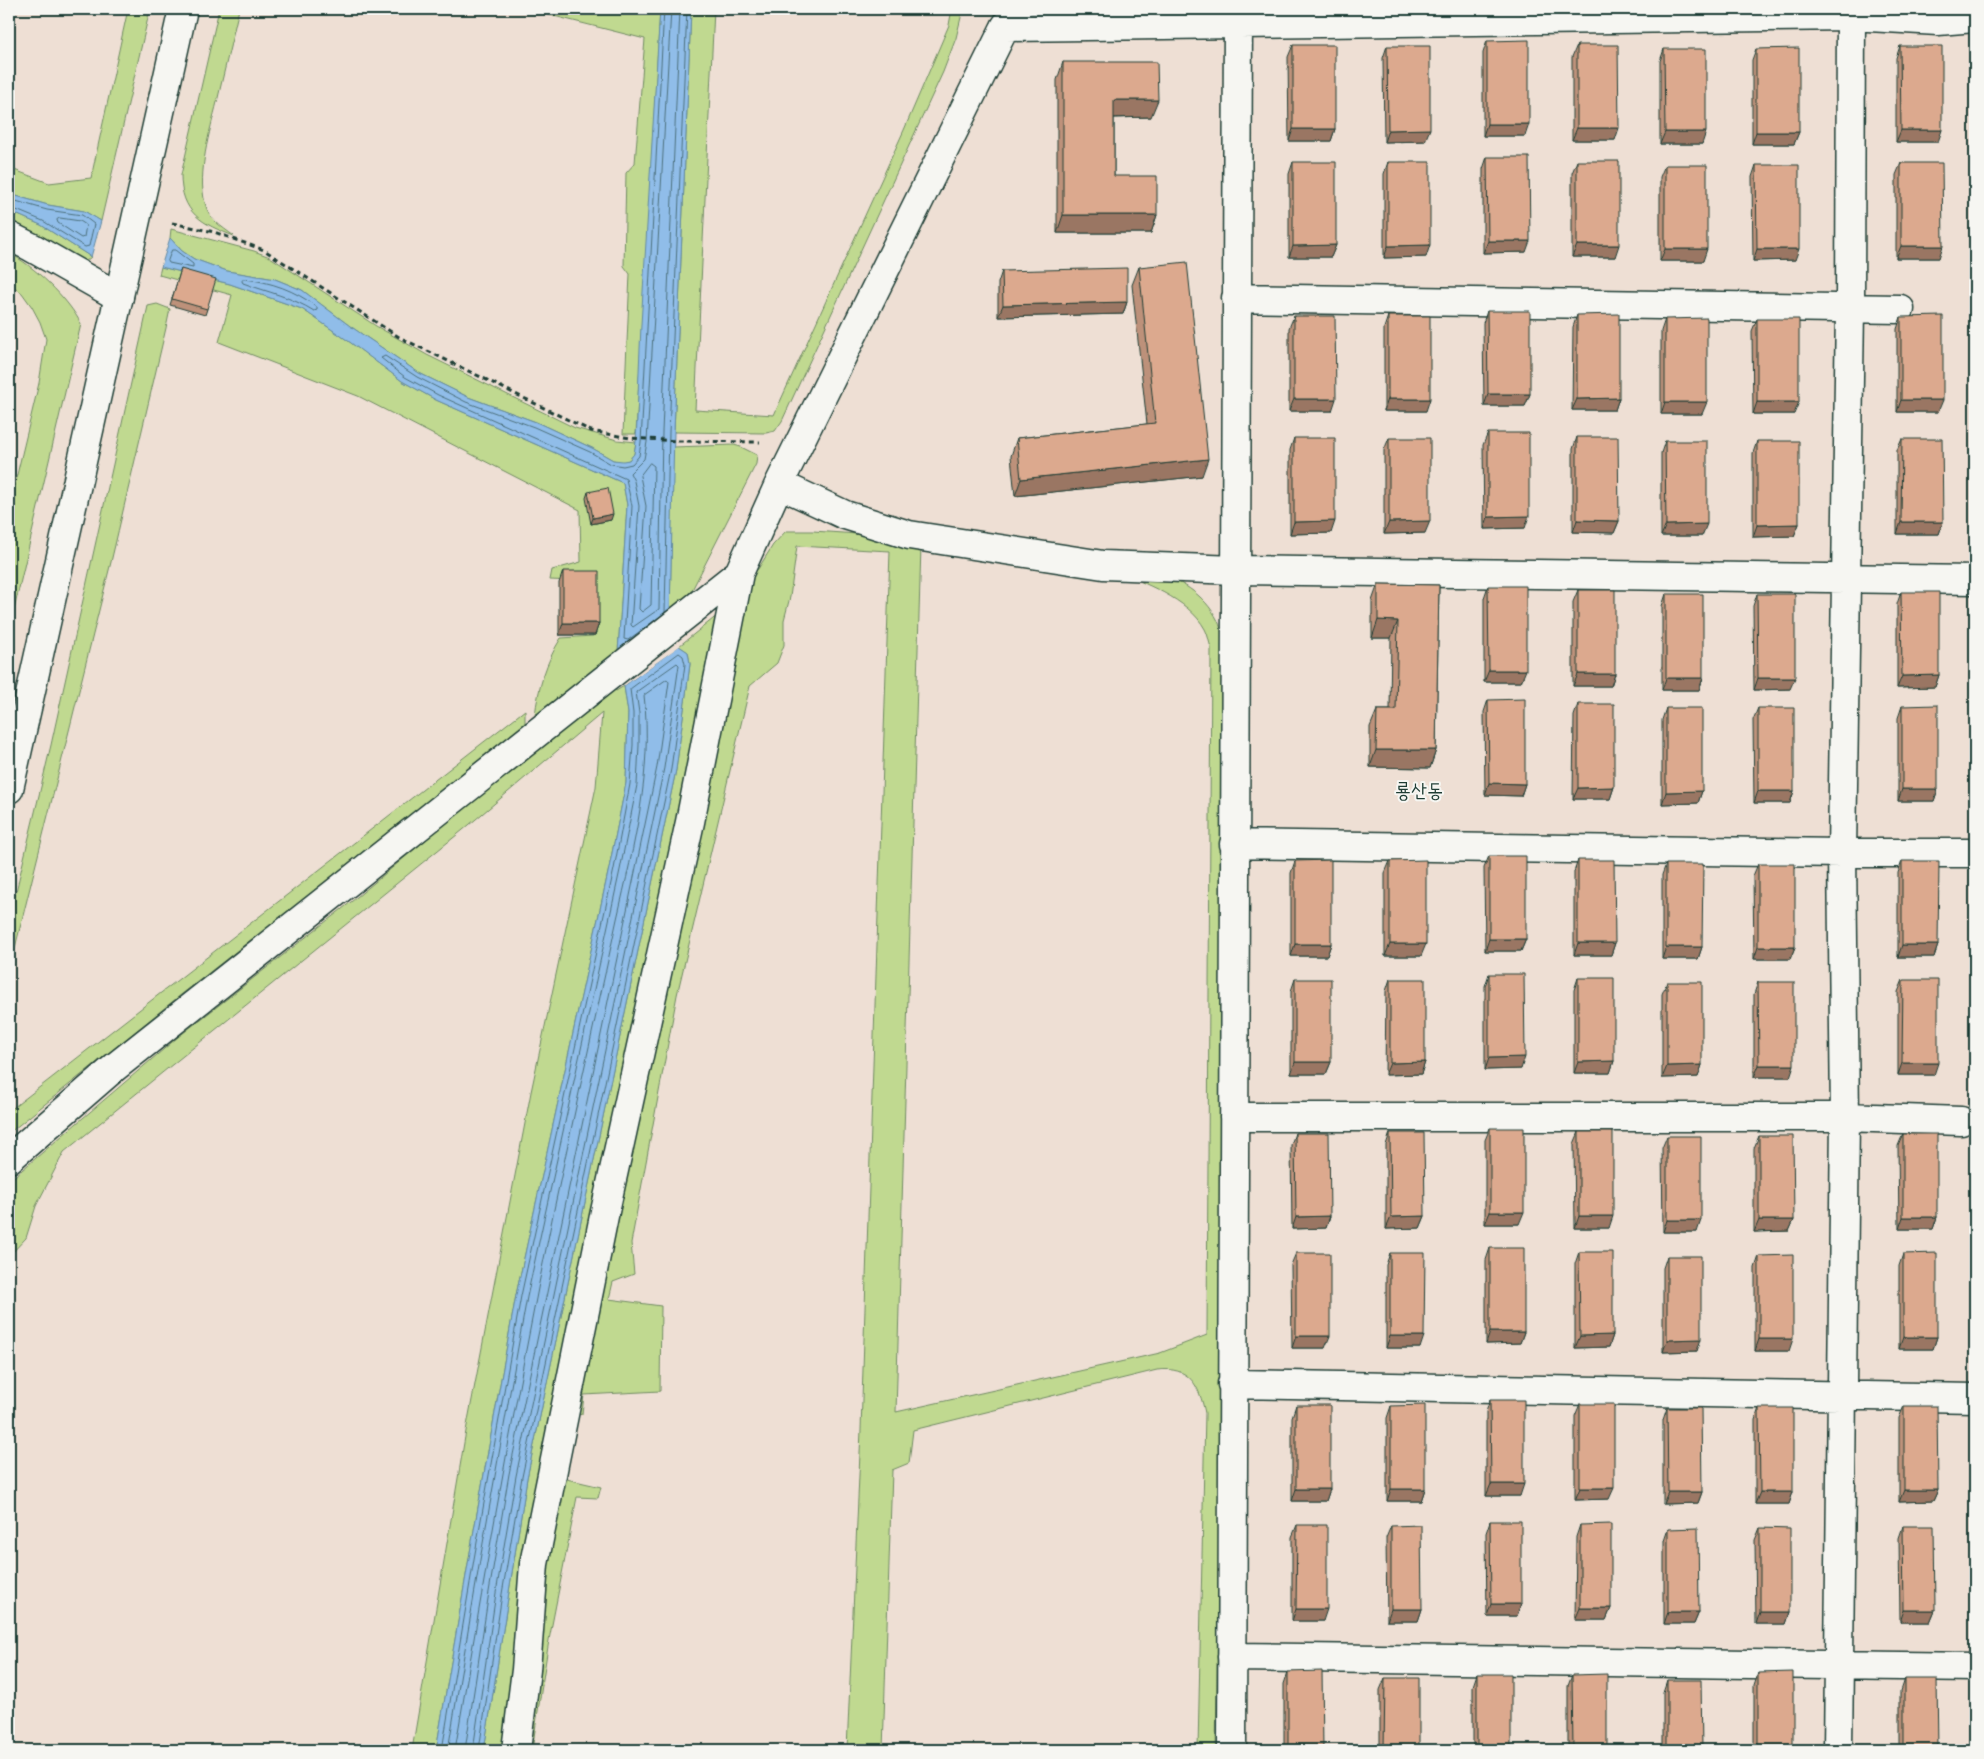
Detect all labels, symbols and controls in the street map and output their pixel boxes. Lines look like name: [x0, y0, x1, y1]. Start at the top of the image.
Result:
district label: 룡산동: [1395, 778, 1443, 805]

